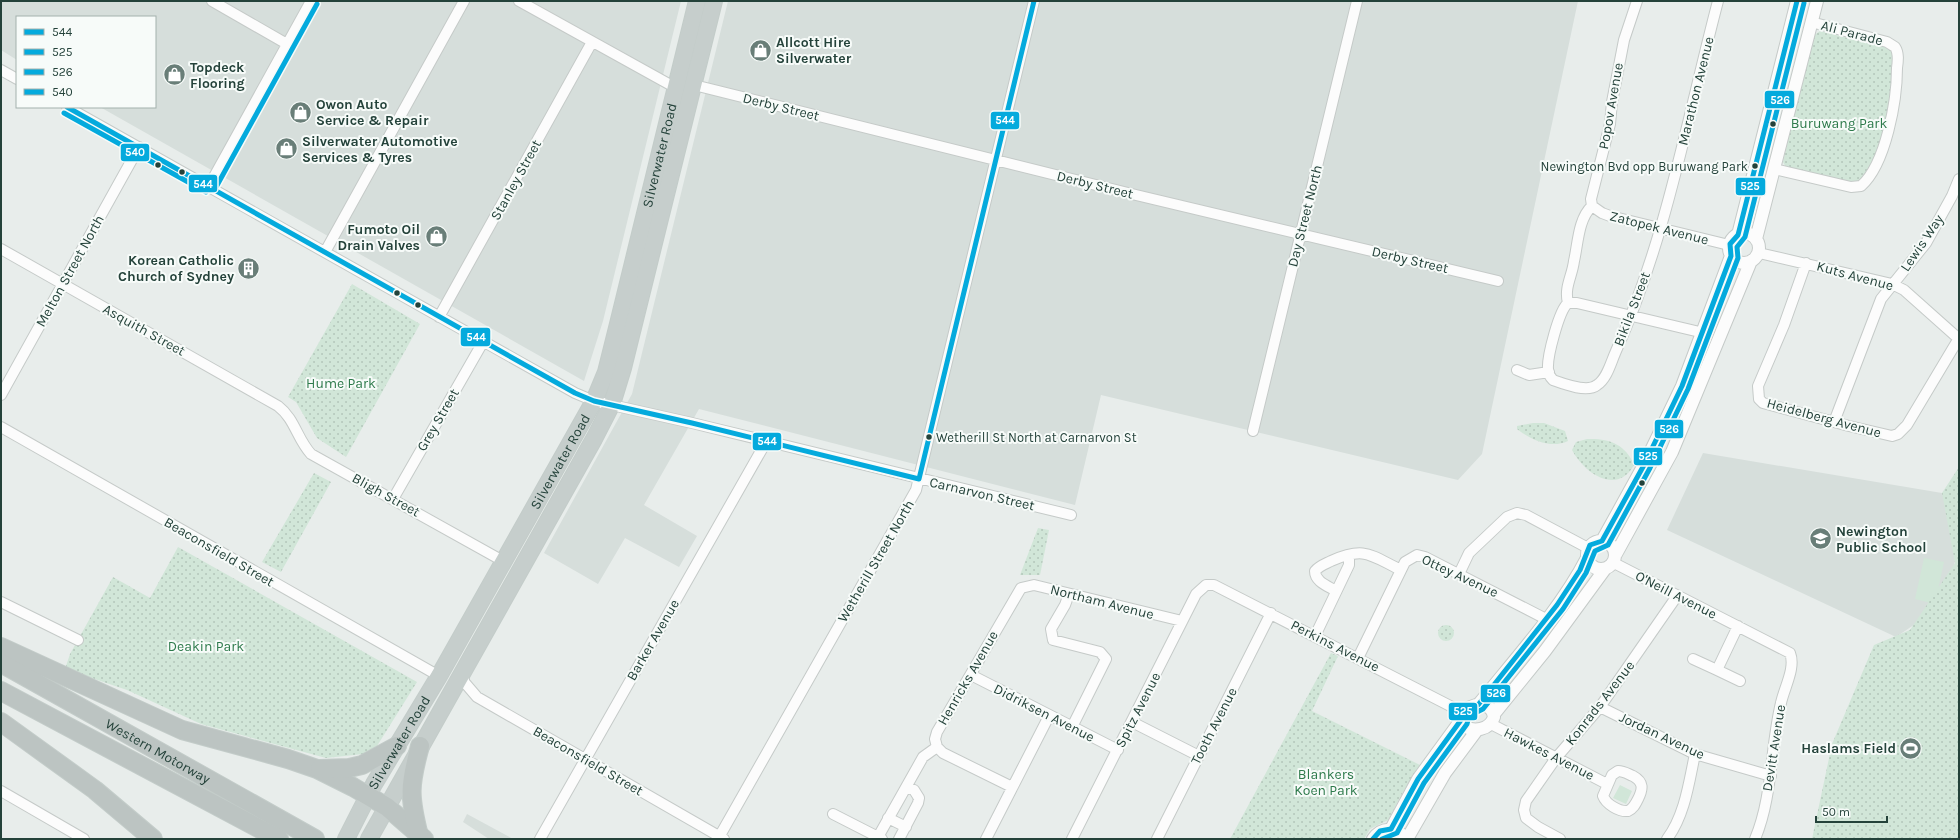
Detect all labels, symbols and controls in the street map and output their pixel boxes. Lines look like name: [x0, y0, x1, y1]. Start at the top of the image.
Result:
legend: [16, 16, 156, 108]
street label: Ali Parade: [1819, 17, 1885, 49]
text: 544: [52, 25, 72, 39]
place label: Allcott Hire Silverwater: [776, 34, 852, 67]
street label: Marathon Avenue: [1674, 35, 1718, 147]
shop icon: Allcott Hire Silverwater: [747, 37, 773, 63]
text: 525: [52, 45, 73, 59]
place label: Topdeck Flooring: [190, 59, 245, 92]
street label: Popov Avenue: [1595, 61, 1627, 151]
shop icon: Topdeck Flooring: [161, 62, 187, 88]
text: 526: [52, 65, 73, 79]
text: 540: [52, 85, 73, 99]
street label: Derby Street: [741, 89, 821, 125]
line badge: 526: [1764, 90, 1795, 109]
text: 526: [1770, 94, 1790, 107]
place label: Owon Auto Service & Repair: [316, 96, 429, 129]
shop icon: Owon Auto Service & Repair: [288, 99, 314, 125]
street label: Silverwater Road: [638, 101, 680, 209]
line badge: 544: [990, 111, 1020, 130]
text: 544: [995, 114, 1015, 127]
park label: Buruwang Park: [1791, 115, 1887, 132]
unlabelled marker: [1768, 119, 1778, 129]
place label: Silverwater Automotive Services & Tyres: [302, 133, 458, 166]
shop icon: Silverwater Automotive Services & Tyres: [273, 136, 299, 162]
street label: Stanley Street: [487, 137, 545, 223]
line badge: 540: [120, 143, 150, 162]
text: 540: [125, 146, 145, 159]
place label: Newington Bvd opp Buruwang Park: [1540, 159, 1748, 174]
unlabelled marker: [153, 160, 163, 170]
marker: Newington Bvd opp Buruwang Park: [1750, 161, 1760, 171]
street label: Day Street North: [1284, 163, 1326, 269]
unlabelled marker: [177, 167, 187, 177]
street label: Derby Street: [1055, 167, 1135, 203]
line badge: 544: [188, 174, 218, 193]
line badge: 525: [1735, 177, 1766, 196]
text: 544: [193, 178, 213, 191]
text: 525: [1740, 180, 1760, 193]
street label: Zatopek Avenue: [1608, 207, 1710, 249]
street label: Lewis Way: [1897, 211, 1947, 275]
street label: Melton Street North: [32, 212, 108, 330]
place label: Fumoto Oil Drain Valves: [337, 221, 420, 254]
shop icon: Fumoto Oil Drain Valves: [423, 224, 449, 250]
street label: Derby Street: [1370, 243, 1450, 277]
place label: Korean Catholic Church of Sydney: [118, 252, 234, 285]
building icon: Korean Catholic Church of Sydney: [236, 255, 262, 281]
street label: Kuts Avenue: [1815, 258, 1895, 294]
street label: Bikila Street: [1610, 269, 1654, 349]
unlabelled marker: [392, 288, 402, 298]
street label: Asquith Street: [100, 300, 188, 360]
unlabelled marker: [413, 300, 423, 310]
line badge: 544: [460, 327, 491, 347]
text: 544: [466, 331, 486, 344]
park label: Hume Park: [306, 375, 376, 392]
street label: Grey Street: [413, 386, 463, 454]
street label: Heidelberg Avenue: [1765, 395, 1883, 441]
street label: Silverwater Road: [526, 411, 594, 512]
line badge: 526: [1654, 419, 1684, 439]
text: 526: [1659, 423, 1679, 436]
place label: Wetherill St North at Carnarvon St: [936, 430, 1137, 445]
line badge: 544: [752, 432, 782, 451]
marker: Wetherill St North at Carnarvon St: [924, 432, 934, 442]
text: 544: [757, 435, 777, 448]
line badge: 525: [1633, 447, 1663, 466]
text: 525: [1638, 450, 1658, 463]
street label: Bligh Street: [349, 469, 423, 521]
street label: Carnarvon Street: [928, 474, 1036, 514]
unlabelled marker: [1637, 478, 1647, 488]
street label: Wetherill Street North: [834, 497, 918, 625]
street label: Beaconsfield Street: [161, 514, 277, 590]
place label: Newington Public School: [1836, 523, 1926, 556]
school or university icon: Newington Public School: [1808, 526, 1834, 552]
street label: Ottey Avenue: [1419, 551, 1501, 601]
street label: O'Neill Avenue: [1632, 567, 1720, 623]
street label: Northam Avenue: [1048, 581, 1156, 623]
street label: Barker Avenue: [623, 596, 683, 684]
street label: Perkins Avenue: [1288, 616, 1382, 676]
street label: Henricks Avenue: [934, 628, 1002, 728]
park label: Deakin Park: [168, 638, 244, 655]
street label: Konrads Avenue: [1562, 657, 1638, 749]
street label: Spitz Avenue: [1112, 670, 1164, 750]
street label: Didriksen Avenue: [991, 680, 1097, 746]
line badge: 526: [1480, 684, 1511, 703]
street label: Tooth Avenue: [1187, 685, 1241, 767]
text: 526: [1486, 687, 1506, 700]
street label: Silverwater Road: [364, 692, 434, 792]
line badge: 525: [1448, 702, 1478, 721]
street label: Devitt Avenue: [1759, 703, 1789, 793]
text: 525: [1453, 705, 1473, 718]
street label: Jordan Avenue: [1617, 709, 1707, 763]
street label: Western Motorway: [102, 715, 214, 787]
street label: Beaconsfield Street: [530, 723, 646, 799]
street label: Hawkes Avenue: [1501, 724, 1597, 784]
sports icon: Haslams Field: [1898, 735, 1924, 761]
place label: Haslams Field: [1801, 740, 1896, 757]
park label: Blankers Koen Park: [1294, 766, 1358, 799]
scale bar: [1816, 798, 1887, 824]
text: 50 m: [1822, 805, 1850, 819]

